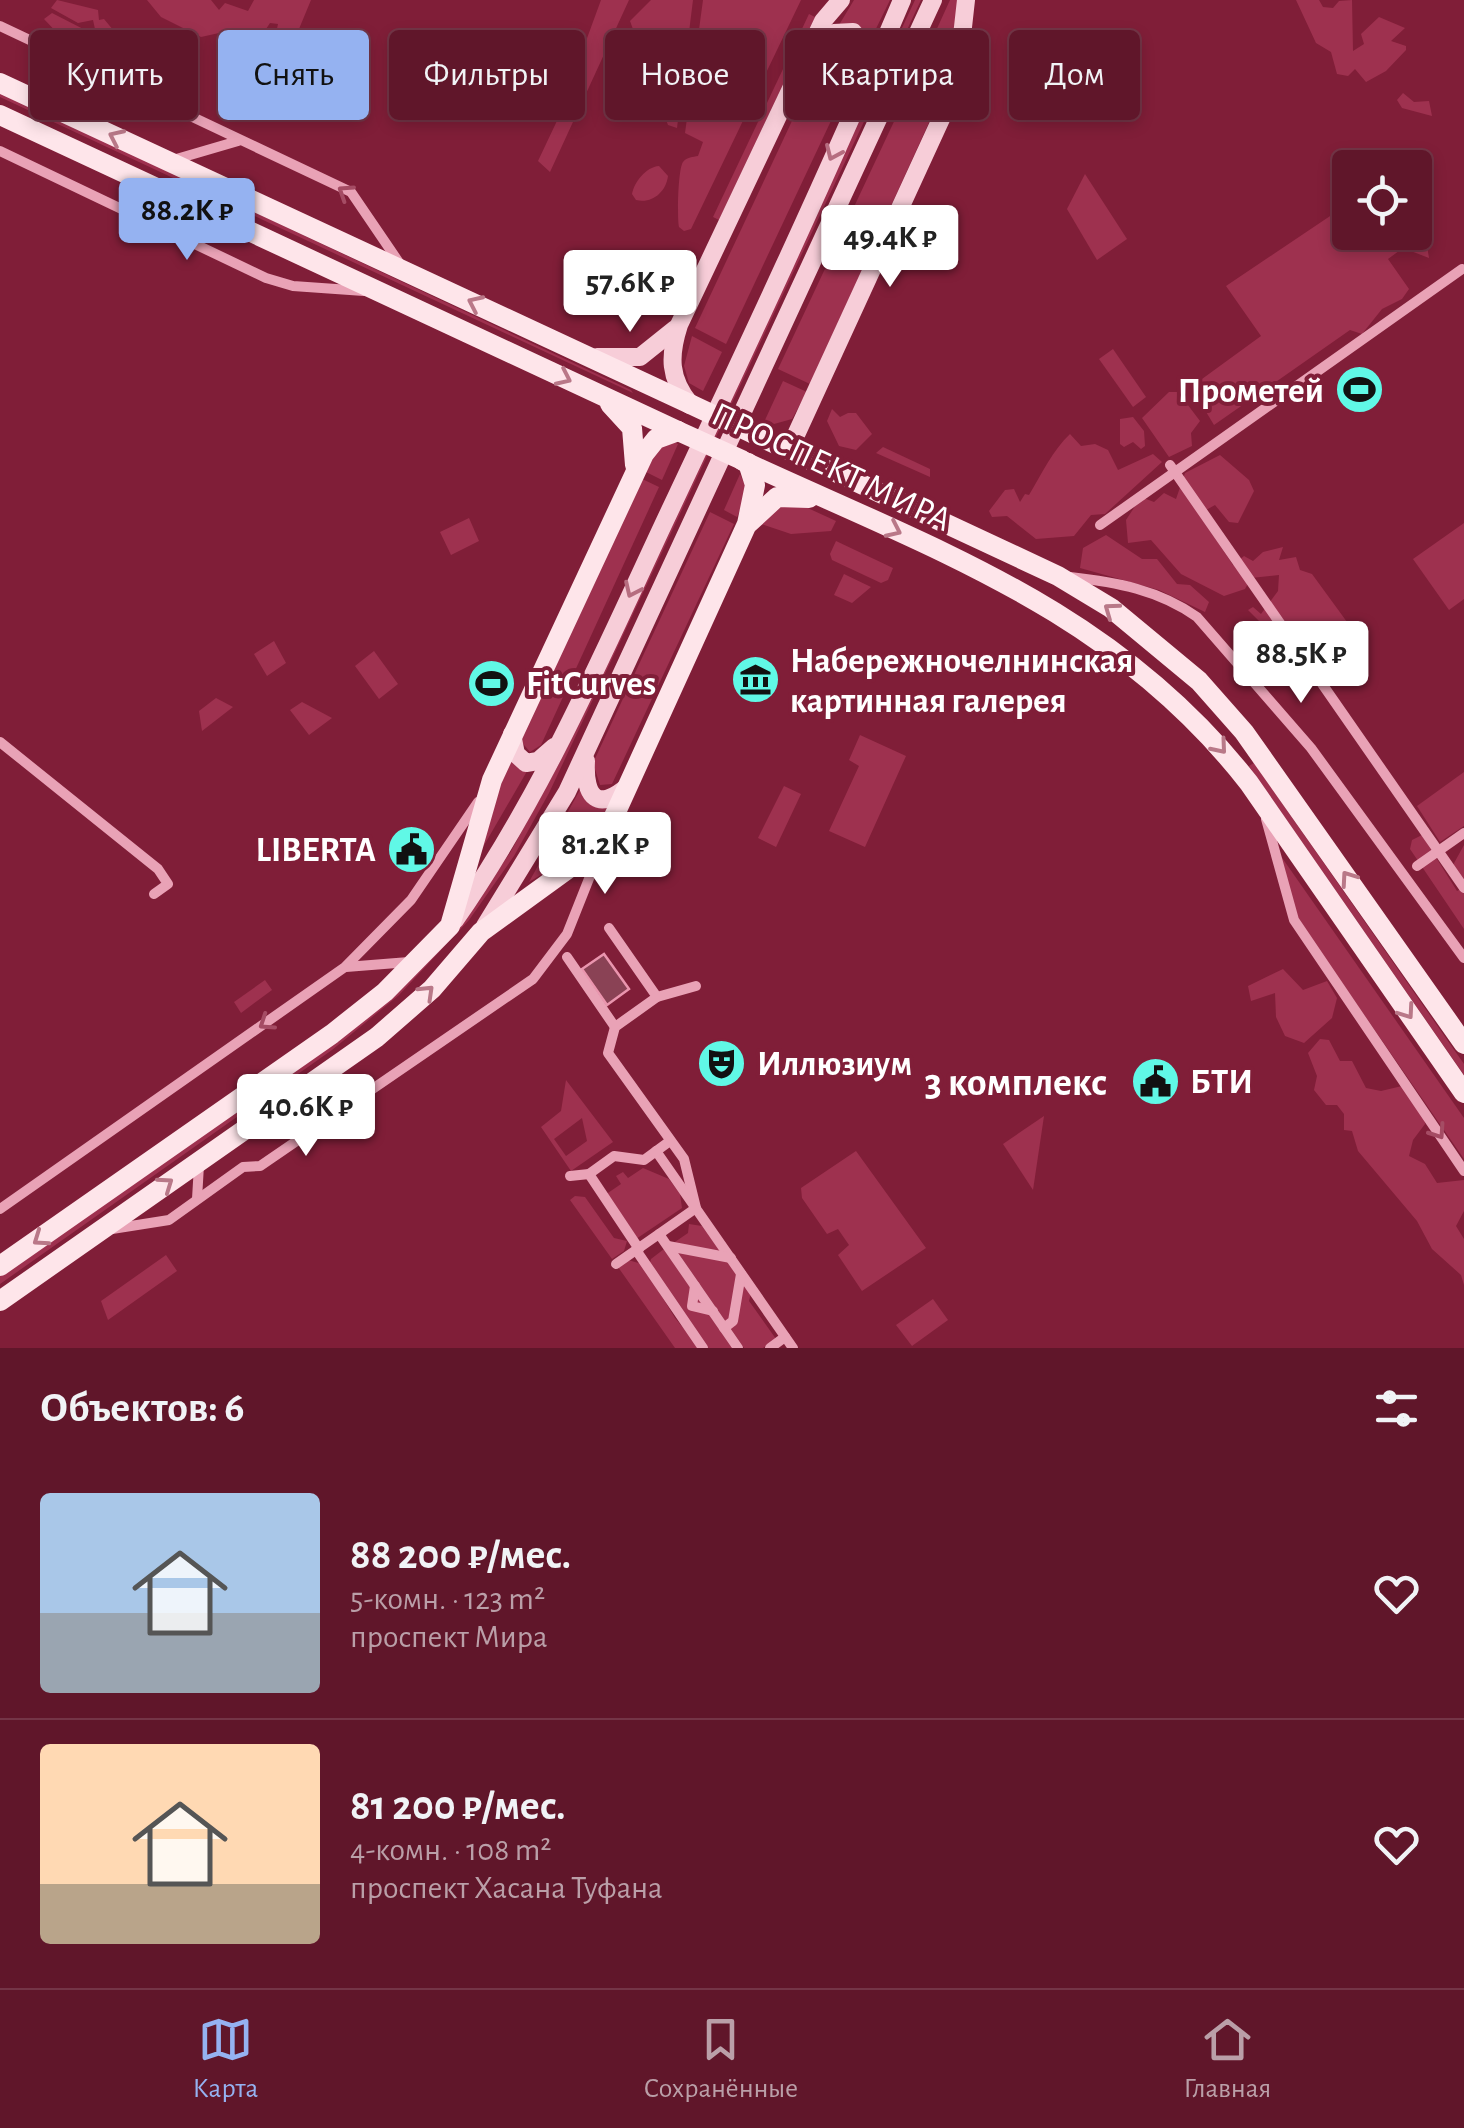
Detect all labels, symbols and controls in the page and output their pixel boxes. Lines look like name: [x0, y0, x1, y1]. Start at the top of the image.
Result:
chip: Купить: [30, 30, 198, 120]
chip: Снять: [218, 30, 369, 120]
chip: Фильтры: [389, 30, 585, 120]
chip: Новое: [605, 30, 765, 120]
chip: Квартира: [785, 30, 989, 120]
chip: Дом: [1009, 30, 1140, 120]
one-way arrow: [109, 130, 127, 150]
one-way arrow: [825, 143, 845, 161]
map controls: [1332, 150, 1432, 250]
button: locate: [1332, 150, 1432, 250]
pin: 88.2K ₽: [95, 178, 279, 263]
one-way arrow: [338, 186, 356, 205]
text: 88.2K ₽: [141, 194, 233, 226]
pin: 49.4K ₽: [798, 205, 982, 290]
text: 49.4K ₽: [843, 221, 937, 253]
pin: 57.6K ₽: [538, 250, 722, 335]
text: 57.6K ₽: [586, 266, 674, 298]
one-way arrow: [467, 295, 485, 315]
sports icon: Прометей: [1333, 364, 1385, 416]
one-way arrow: [554, 366, 572, 386]
place label: Прометей: [1178, 374, 1324, 409]
street label: ПРОСПЕКТ МИРА: [706, 397, 957, 538]
one-way arrow: [884, 518, 902, 538]
one-way arrow: [625, 580, 645, 598]
one-way arrow: [1104, 604, 1123, 623]
pin: 88.5K ₽: [1209, 621, 1393, 706]
text: 88.5K ₽: [1255, 637, 1347, 669]
place label: Набережночелнинская картинная галерея: [790, 644, 1133, 719]
museum icon: Набережночелнинская картинная галерея: [729, 654, 781, 706]
sports icon: FitCurves: [465, 657, 517, 709]
place label: FitCurves: [526, 667, 656, 702]
one-way arrow: [1208, 735, 1226, 753]
pin: 81.2K ₽: [513, 812, 697, 897]
public building icon: LIBERTA: [385, 823, 437, 875]
text: 81.2K ₽: [561, 828, 649, 860]
place label: LIBERTA: [256, 833, 376, 868]
one-way arrow: [1341, 871, 1360, 890]
one-way arrow: [416, 986, 434, 1004]
one-way arrow: [1395, 1000, 1413, 1019]
one-way arrow: [258, 1011, 277, 1029]
theatre icon: Иллюзиум: [696, 1037, 748, 1089]
place label: Иллюзиум: [757, 1047, 912, 1082]
public building icon: БТИ: [1129, 1055, 1181, 1107]
district label: 3 комплекс: [925, 1063, 1107, 1103]
place label: БТИ: [1190, 1065, 1253, 1100]
pin: 40.6K ₽: [214, 1074, 398, 1159]
text: 40.6K ₽: [259, 1090, 353, 1122]
one-way arrow: [1426, 1121, 1444, 1140]
one-way arrow: [154, 1178, 173, 1196]
one-way arrow: [32, 1227, 51, 1245]
icon: filters: [1369, 1381, 1424, 1436]
text: Объектов: 6: [40, 1387, 244, 1429]
icon: home: [120, 1533, 240, 1653]
text: 88 200 ₽/мес.: [350, 1534, 571, 1576]
icon: heart: [1369, 1566, 1424, 1621]
text: 5-комн. · 123 m²: [350, 1583, 545, 1615]
text: проспект Мира: [350, 1621, 548, 1653]
icon: home: [120, 1784, 240, 1904]
text: 81 200 ₽/мес.: [350, 1785, 566, 1827]
icon: heart: [1369, 1817, 1424, 1872]
text: 4-комн. · 108 m²: [350, 1834, 551, 1866]
text: проспект Хасана Туфана: [350, 1872, 663, 1904]
tab: Карта: [193, 2012, 258, 2106]
tab: Сохранённые: [643, 2012, 798, 2106]
tab: Главная: [1183, 2012, 1271, 2106]

